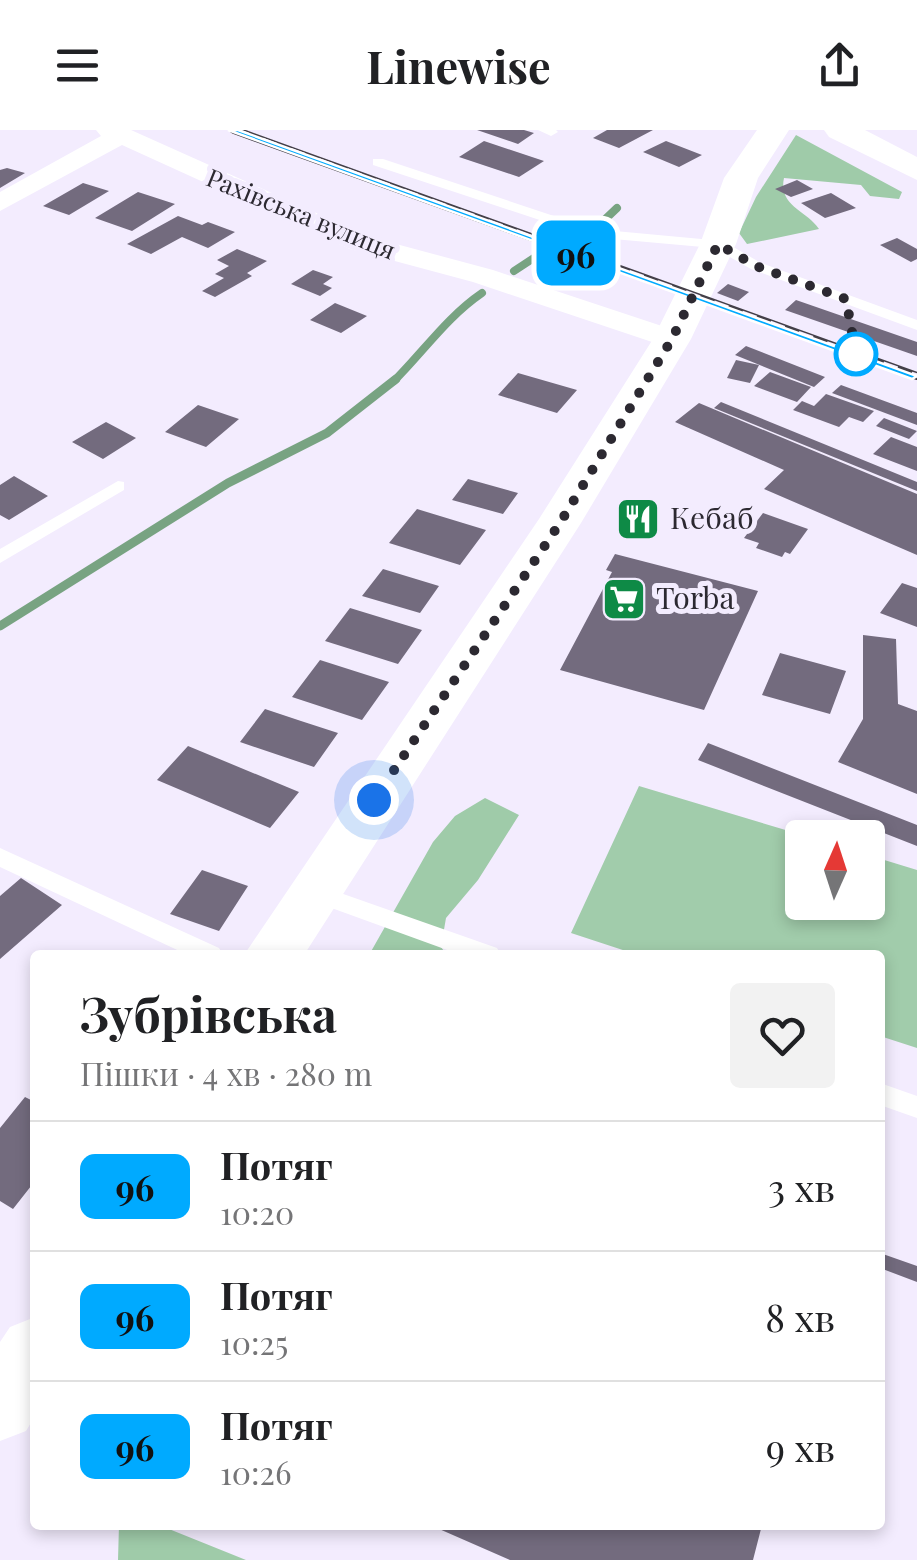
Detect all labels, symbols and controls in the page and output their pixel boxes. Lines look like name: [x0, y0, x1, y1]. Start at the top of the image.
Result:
text: Linewise: [366, 35, 551, 95]
icon: menu: [50, 38, 105, 93]
icon: share: [812, 38, 867, 93]
street label: Рахівська вулиця: [202, 160, 401, 266]
line badge: 96: [531, 220, 621, 286]
text: 96: [557, 230, 596, 277]
unlabelled marker: [835, 333, 877, 375]
restaurant icon: Кебаб: [615, 496, 661, 542]
place label: Кебаб: [670, 497, 754, 537]
supermarket icon: Torba: [601, 576, 647, 622]
place label: Torba: [656, 577, 734, 617]
your location: [349, 775, 399, 825]
north arrow: [785, 820, 885, 920]
map controls: [785, 820, 885, 920]
text: Зубрівська: [80, 981, 337, 1045]
button: heart: [730, 983, 835, 1088]
text: Пішки · 4 хв · 280 m: [80, 1051, 372, 1094]
text: Потяг: [220, 1139, 333, 1190]
text: 3 хв: [768, 1161, 835, 1212]
text: 96: [116, 1163, 155, 1210]
text: 10:20: [220, 1190, 294, 1233]
text: Потяг: [220, 1269, 333, 1320]
text: 8 хв: [765, 1291, 835, 1342]
text: 96: [116, 1293, 155, 1340]
text: 10:25: [220, 1320, 288, 1363]
text: Потяг: [220, 1399, 333, 1450]
text: 9 хв: [766, 1421, 835, 1472]
text: 96: [116, 1423, 155, 1470]
text: 10:26: [220, 1450, 291, 1493]

